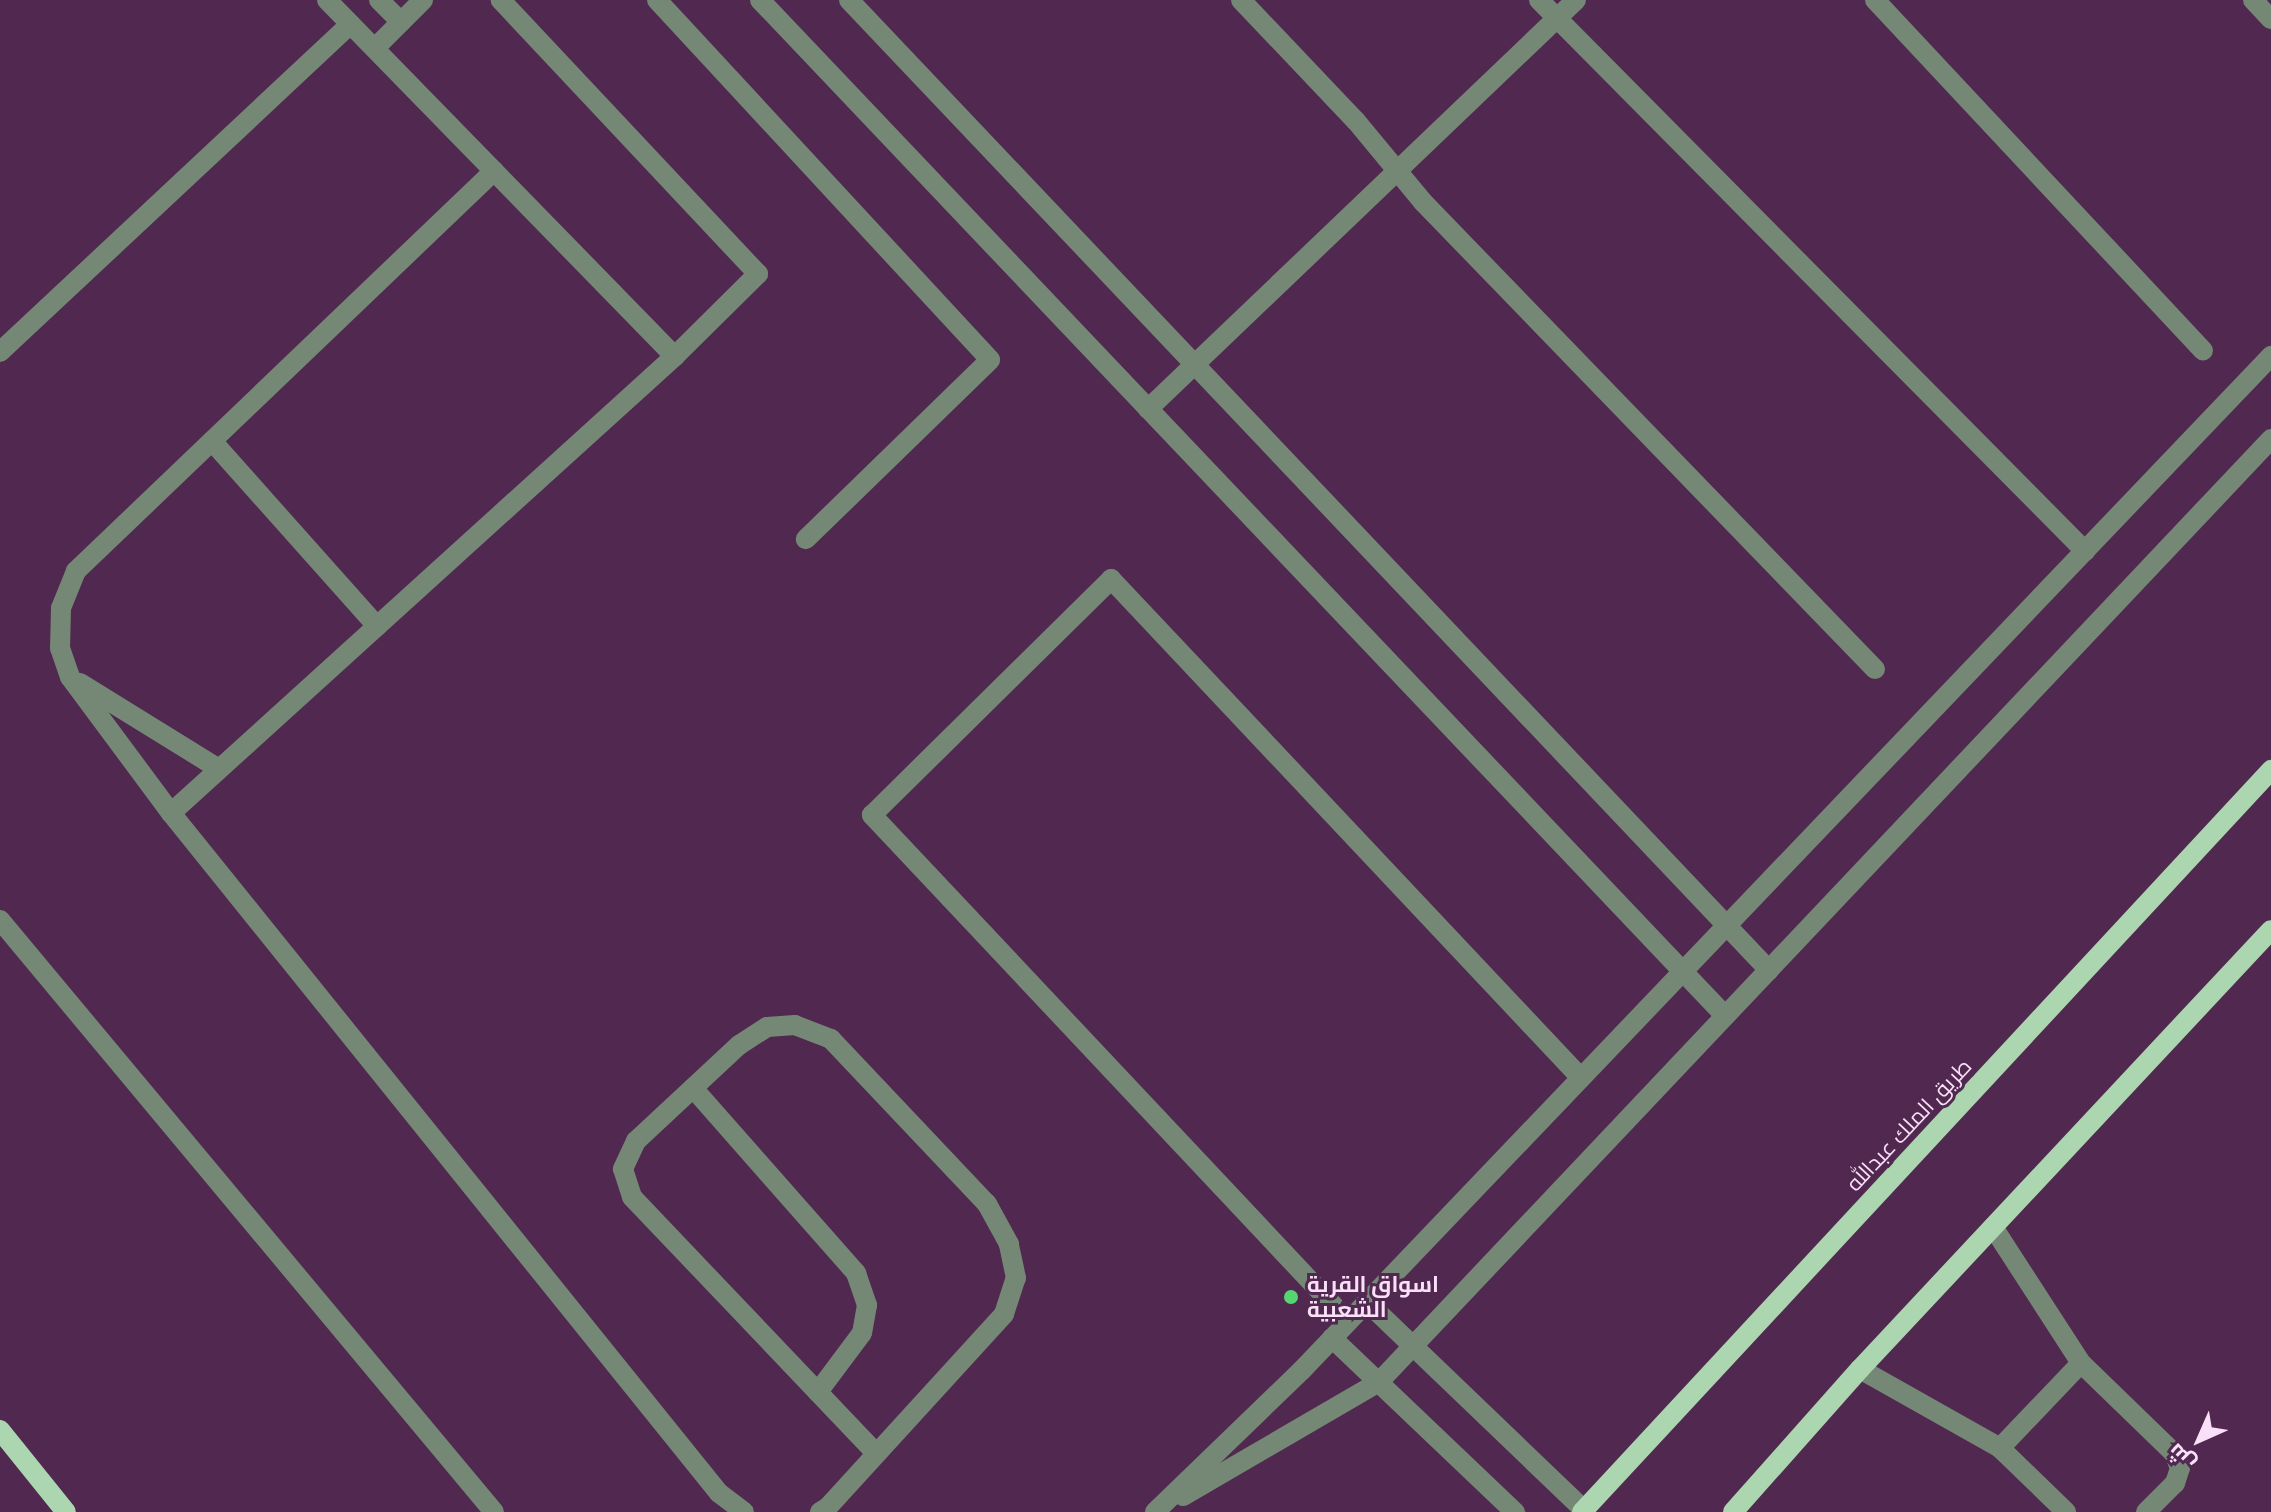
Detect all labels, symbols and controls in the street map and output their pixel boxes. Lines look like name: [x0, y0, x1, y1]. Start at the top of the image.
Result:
street label: طريق الملك عبدالله: [1841, 1053, 1977, 1197]
place label: اسواق القرية الشعبية: [1307, 1271, 1439, 1322]
marker: اسواق القرية الشعبية: [1282, 1288, 1300, 1306]
north arrow: [2159, 1400, 2239, 1480]
text: ش: [2162, 1438, 2201, 1477]

